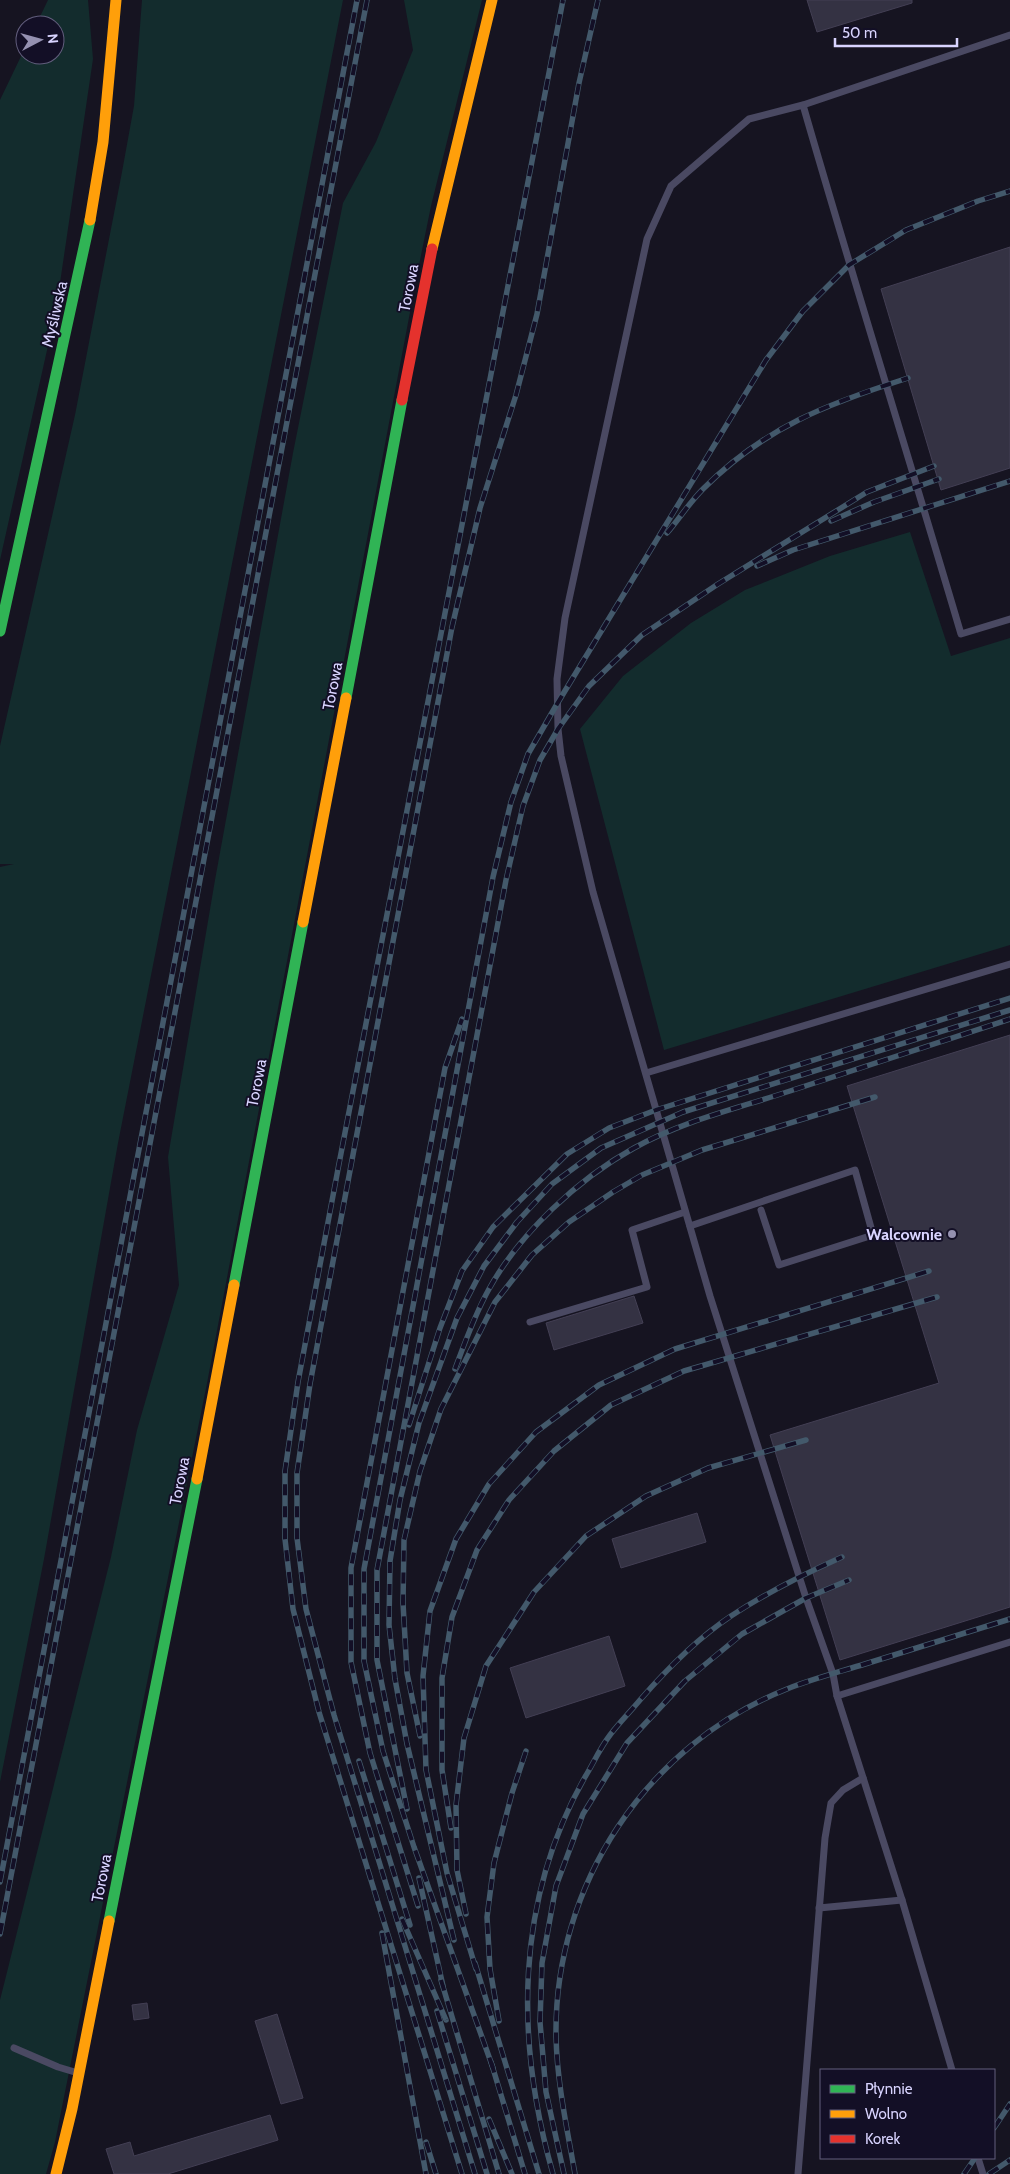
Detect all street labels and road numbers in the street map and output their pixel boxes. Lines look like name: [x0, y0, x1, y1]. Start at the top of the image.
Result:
street label: Torowa: [395, 262, 423, 314]
street label: Myśliwska: [38, 279, 71, 349]
street label: Torowa: [319, 660, 347, 712]
street label: Torowa: [243, 1057, 271, 1109]
street label: Torowa: [166, 1455, 194, 1507]
street label: Torowa: [88, 1852, 116, 1904]

